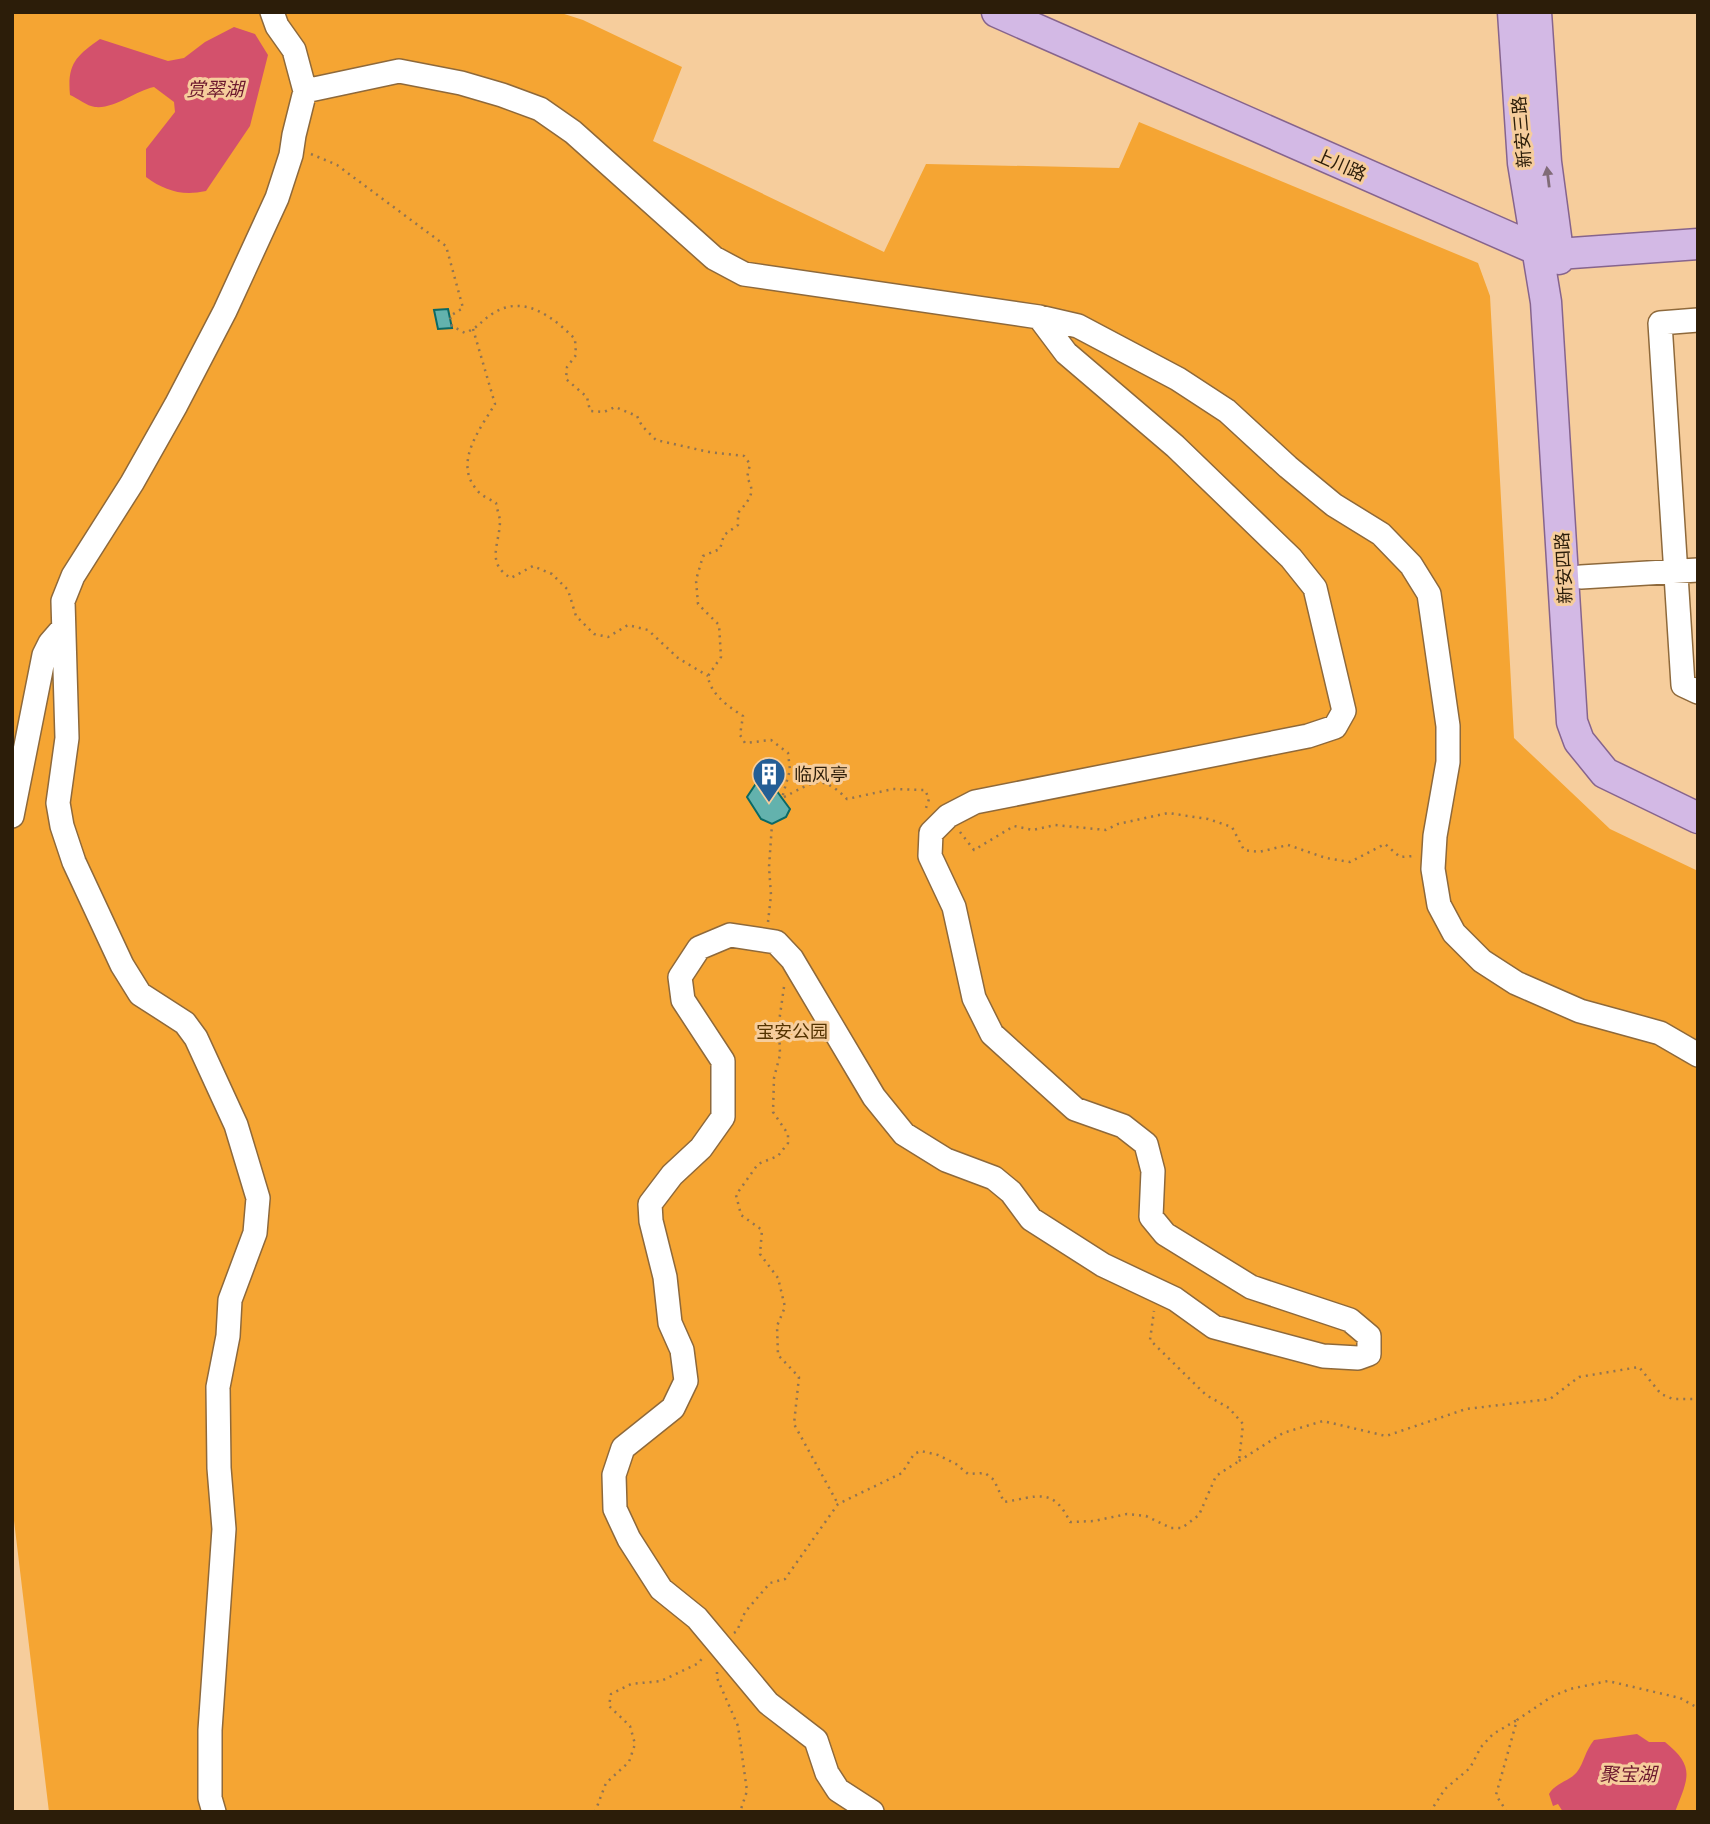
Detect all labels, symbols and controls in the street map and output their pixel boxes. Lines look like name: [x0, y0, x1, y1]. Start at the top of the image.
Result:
water label: 赏翠湖: [186, 76, 246, 102]
street label: 新安三路: [1506, 95, 1536, 169]
street label: 上川路: [1311, 142, 1371, 186]
one-way arrow: [1543, 166, 1554, 188]
street label: 新安四路: [1549, 531, 1577, 605]
building icon: 临风亭: [750, 755, 788, 804]
place label: 临风亭: [794, 762, 848, 786]
park label: 宝安公园: [756, 1019, 828, 1043]
water label: 聚宝湖: [1599, 1761, 1659, 1787]

